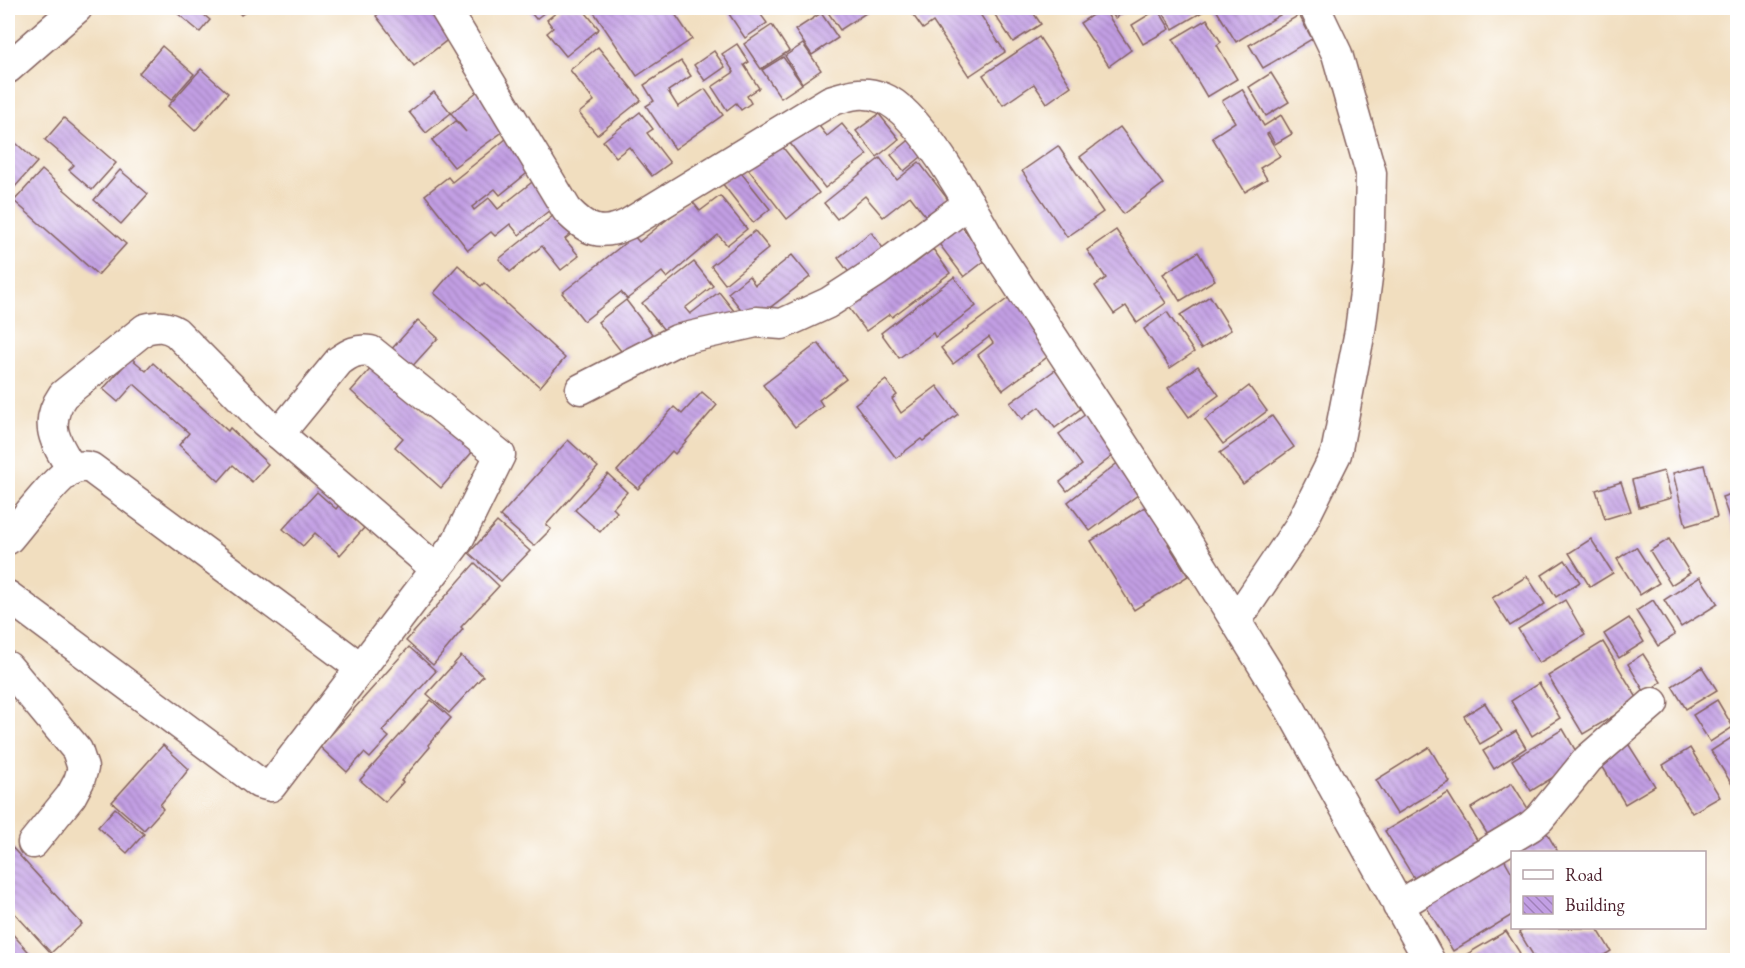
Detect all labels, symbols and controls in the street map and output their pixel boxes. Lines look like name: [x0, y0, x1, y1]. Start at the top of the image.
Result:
legend: [1511, 851, 1706, 929]
text: Road: [1565, 863, 1604, 886]
text: Building: [1565, 893, 1625, 916]

